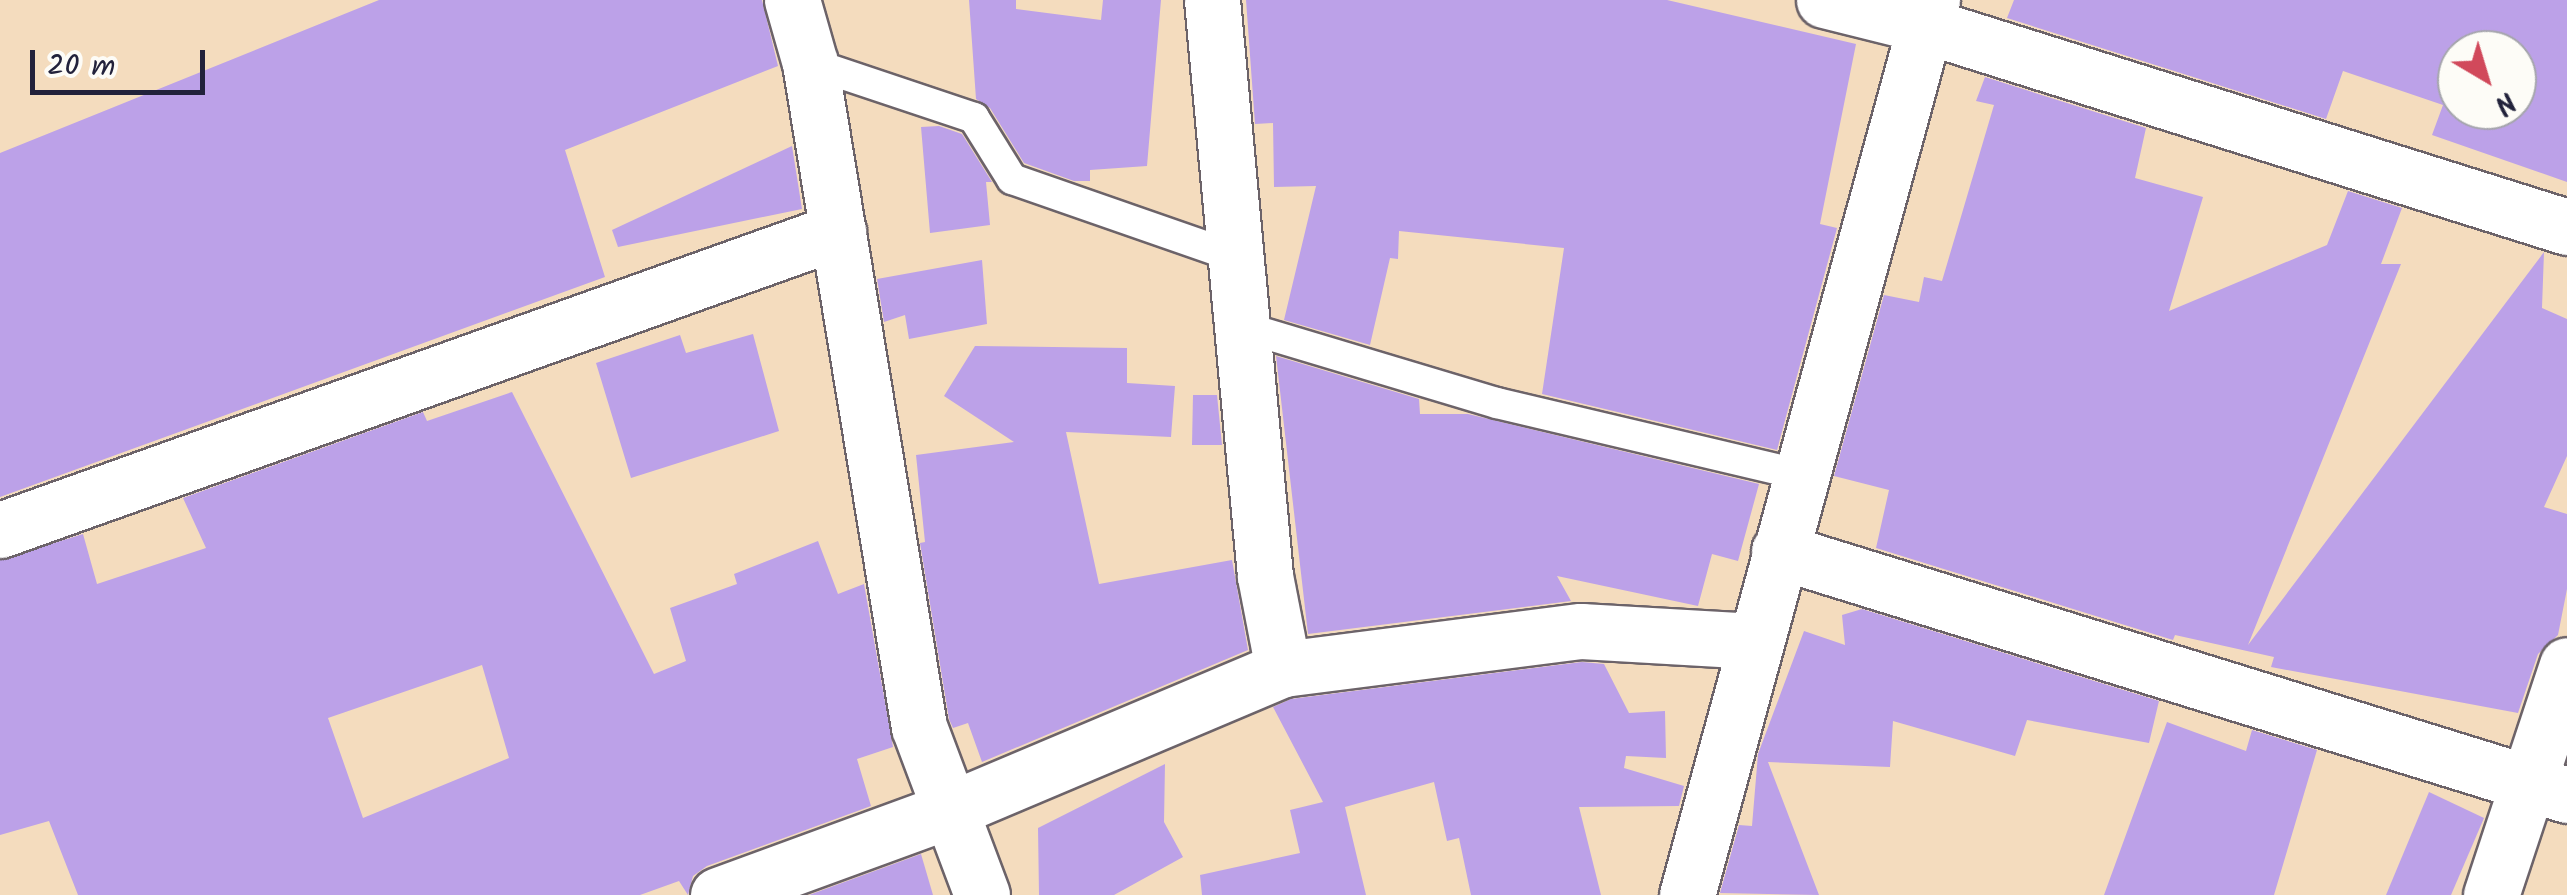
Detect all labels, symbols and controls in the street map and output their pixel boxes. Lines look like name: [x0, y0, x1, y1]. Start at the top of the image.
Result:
scale bar: [35, 30, 210, 92]
north arrow: [2437, 30, 2537, 130]
text: 20 m: [47, 43, 115, 91]
text: N: [2484, 79, 2525, 126]

